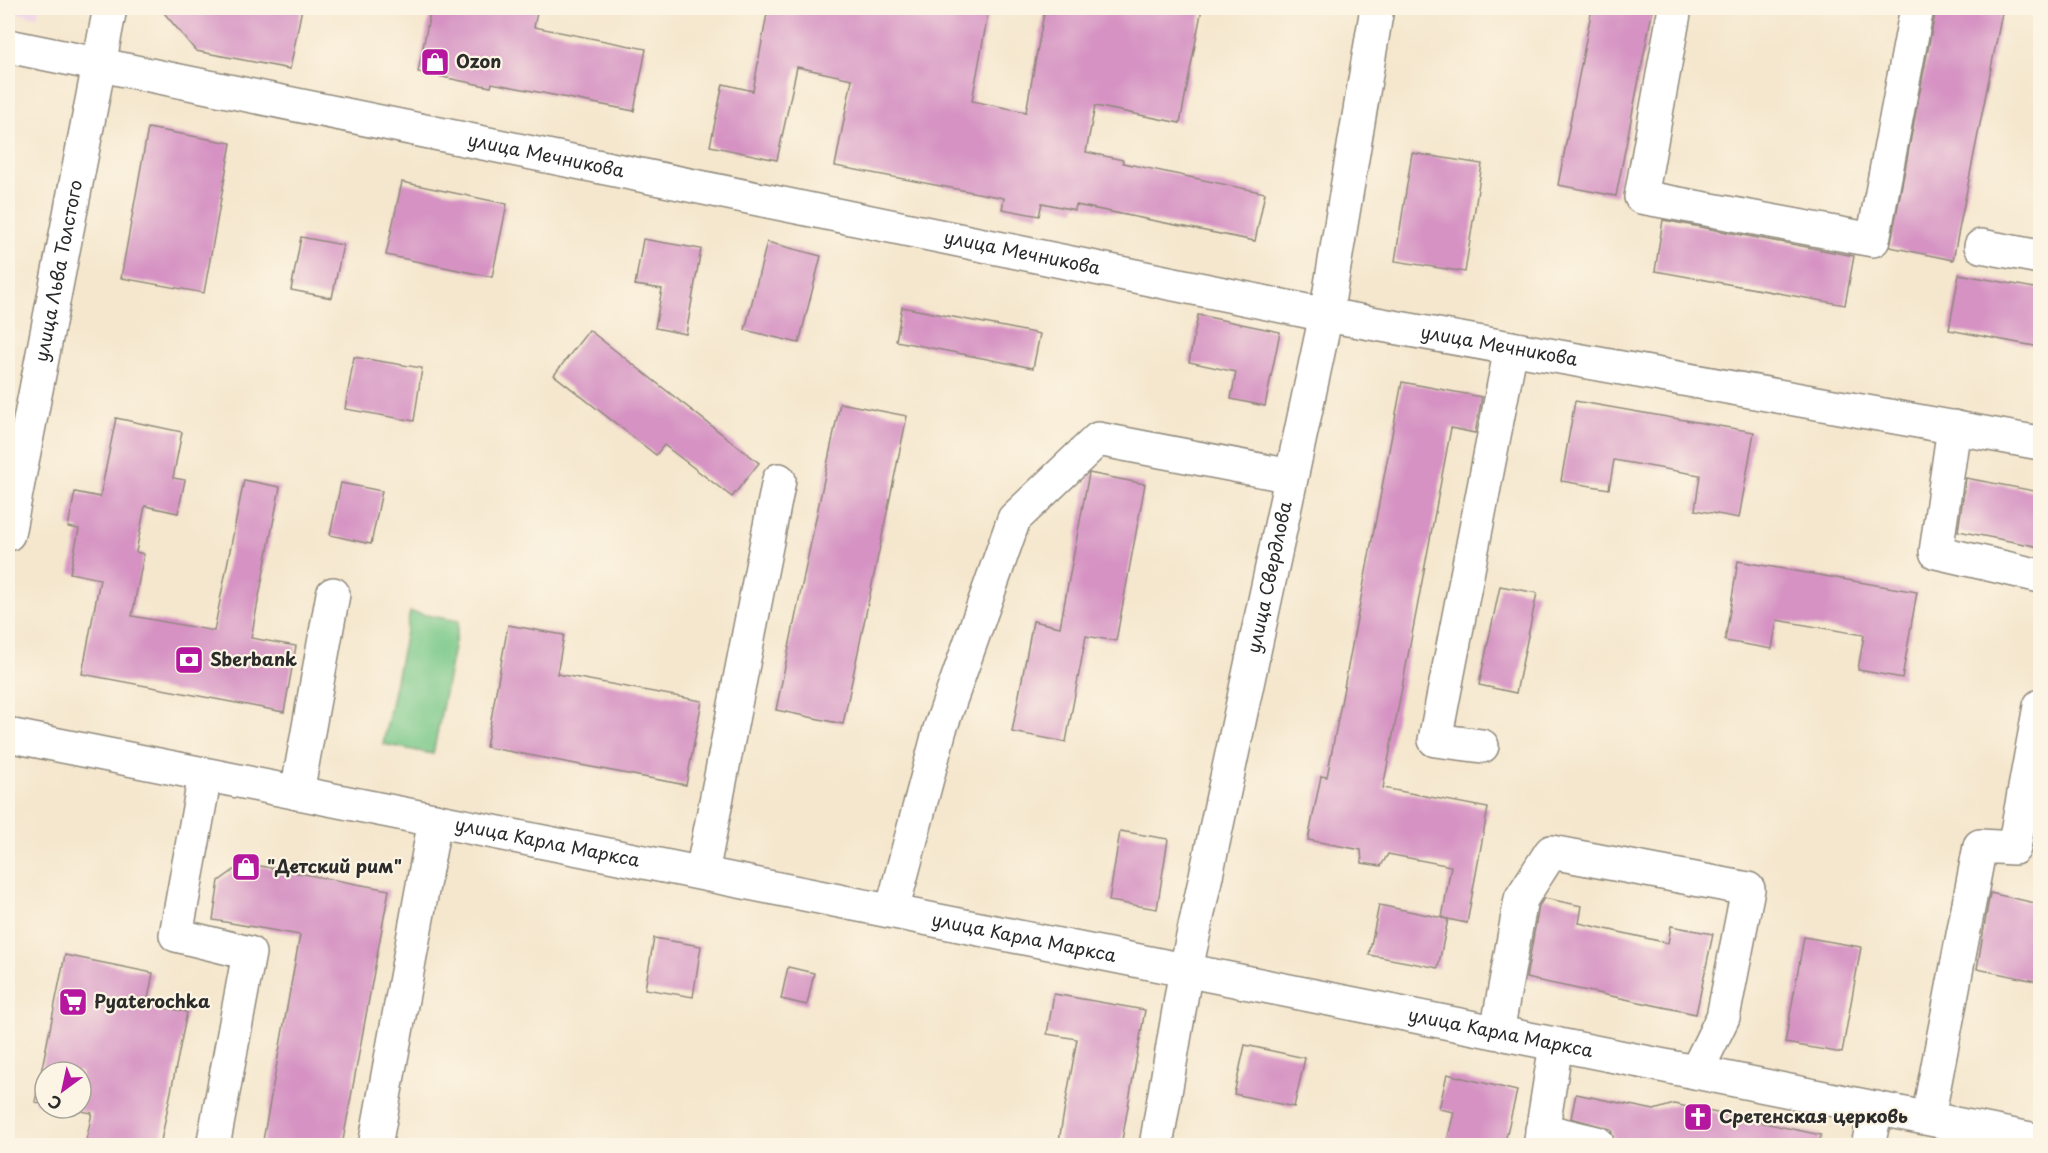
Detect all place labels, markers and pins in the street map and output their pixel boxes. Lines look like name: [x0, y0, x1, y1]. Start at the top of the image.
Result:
shop icon: Ozon: [419, 46, 451, 78]
place label: Ozon: [456, 47, 501, 74]
bank icon: Sberbank: [173, 644, 205, 676]
place label: Sberbank: [210, 645, 297, 672]
shop icon: "Детский рим": [230, 851, 262, 883]
place label: "Детский рим": [267, 852, 402, 879]
supermarket icon: Pyaterochka: [57, 986, 89, 1018]
place label: Pyaterochka: [94, 987, 210, 1014]
church icon: Сретенская церковь: [1682, 1101, 1714, 1133]
place label: Сретенская церковь: [1719, 1102, 1908, 1129]

